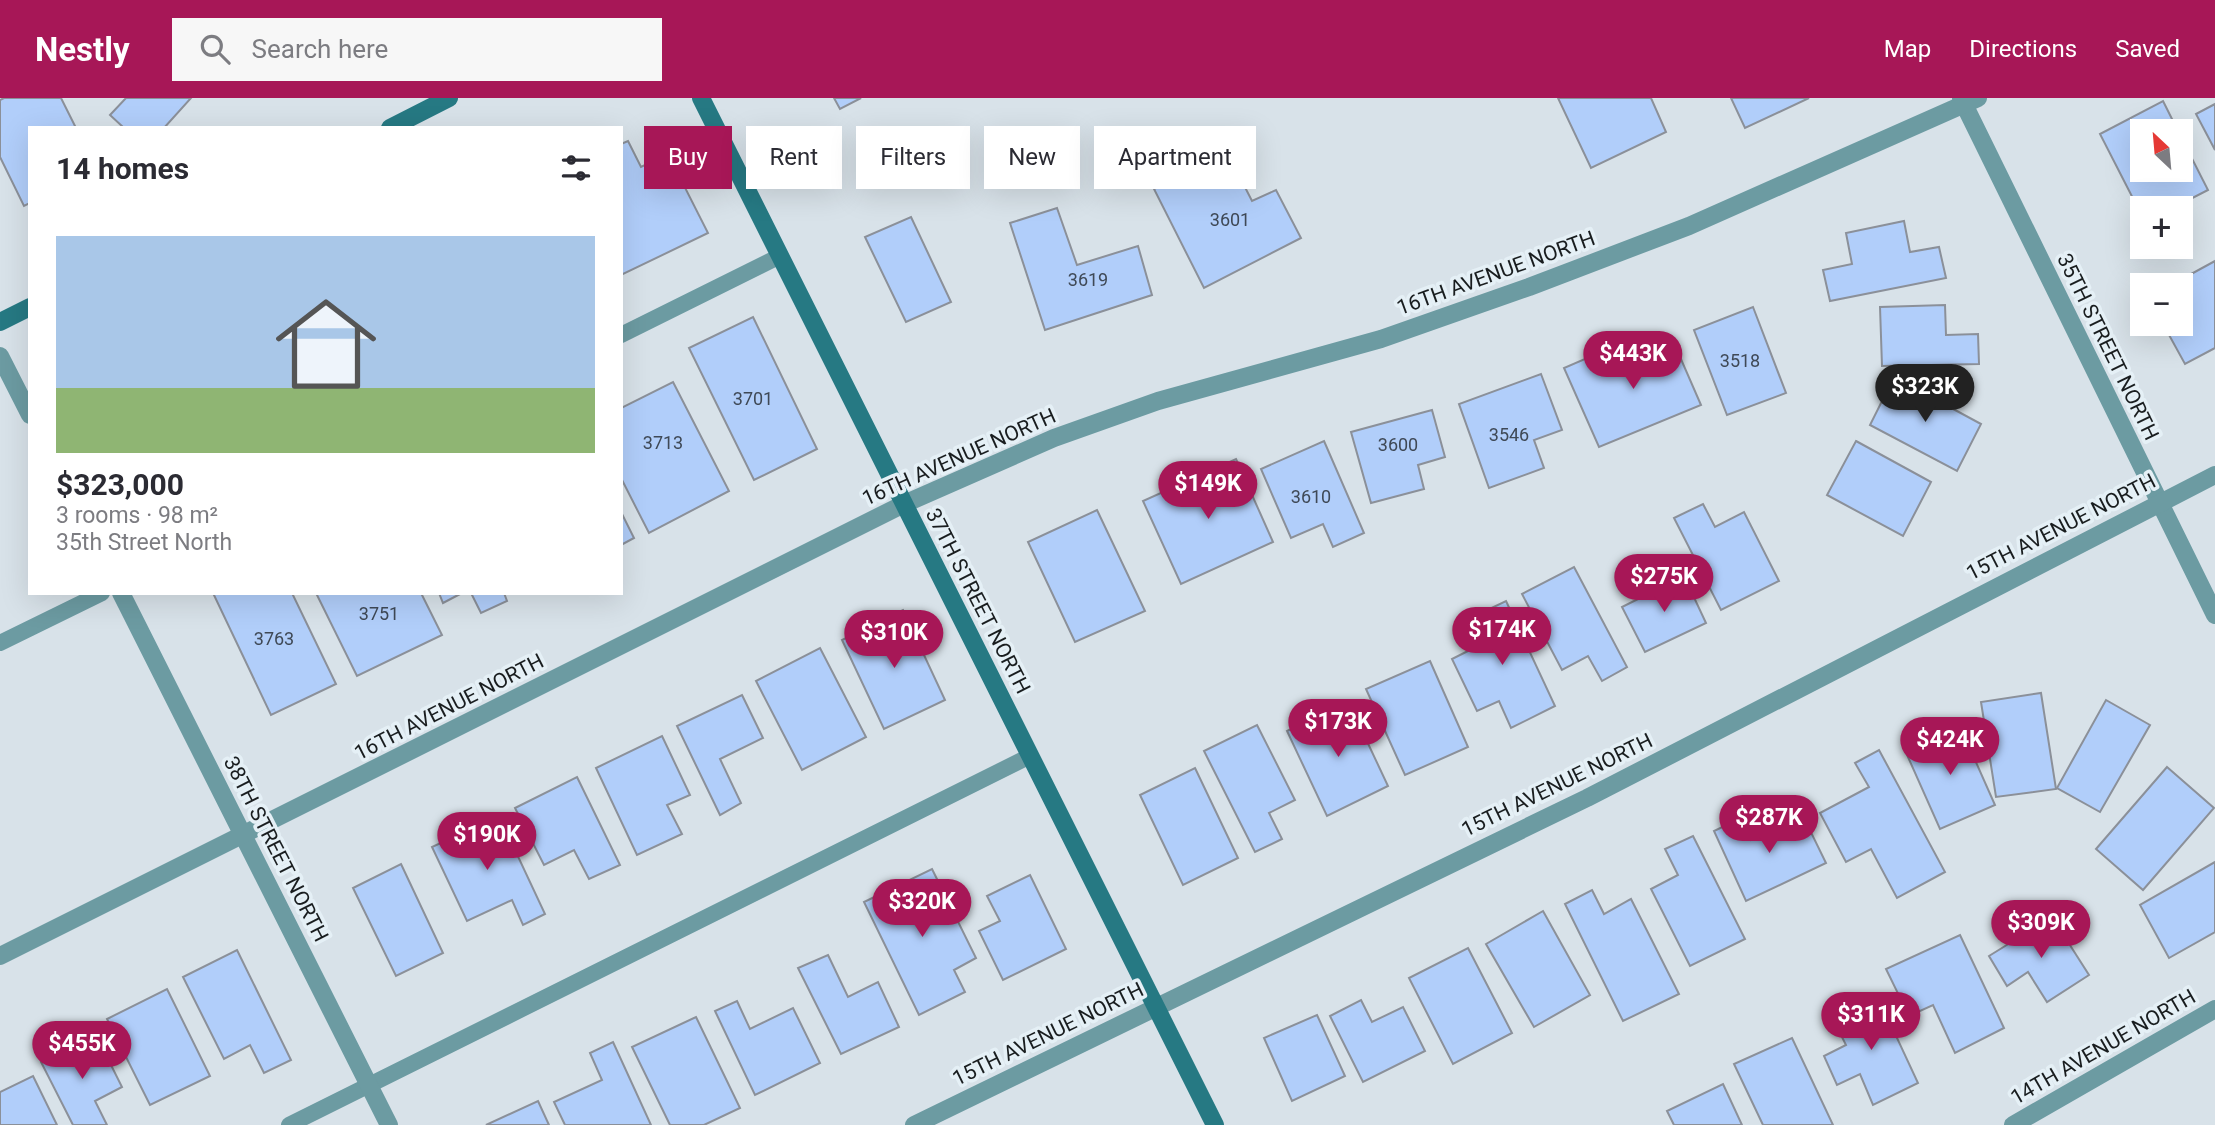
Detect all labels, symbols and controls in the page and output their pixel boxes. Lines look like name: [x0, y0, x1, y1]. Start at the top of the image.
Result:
search box: [172, 18, 662, 81]
text: Nestly: [35, 30, 130, 69]
icon: search: [196, 30, 234, 68]
text: Search here: [252, 34, 388, 64]
text: Map: [1884, 35, 1931, 63]
text: Directions: [1969, 35, 2077, 63]
text: Saved: [2115, 35, 2180, 63]
north arrow: [2130, 119, 2193, 182]
map controls: [2130, 119, 2193, 336]
chip: Buy: [644, 126, 732, 189]
chip: Rent: [746, 126, 842, 189]
chip: Filters: [856, 126, 970, 189]
chip: New: [984, 126, 1080, 189]
chip: Apartment: [1094, 126, 1256, 189]
icon: filters: [557, 149, 595, 187]
text: 14 homes: [56, 151, 189, 186]
button: +: [2130, 196, 2193, 259]
house number: 3601: [1210, 209, 1250, 230]
street label: 16TH AVENUE NORTH: [1394, 226, 1598, 320]
street label: 35TH STREET NORTH: [2052, 250, 2164, 444]
house number: 3619: [1068, 269, 1108, 290]
button: −: [2130, 273, 2193, 336]
icon: home: [263, 281, 389, 407]
pin: $443K: [1584, 331, 1682, 391]
text: $443K: [1599, 340, 1667, 367]
house number: 3518: [1720, 350, 1760, 371]
pin: $323K: [1876, 364, 1974, 424]
text: $323K: [1891, 373, 1959, 400]
house number: 3701: [733, 388, 773, 409]
street label: 16TH AVENUE NORTH: [859, 403, 1059, 511]
house number: 3546: [1489, 424, 1529, 445]
house number: 3713: [643, 432, 683, 453]
house number: 3600: [1378, 434, 1418, 455]
pin: $149K: [1159, 462, 1257, 521]
text: $323,000: [56, 467, 184, 502]
street label: 15TH AVENUE NORTH: [1962, 469, 2160, 585]
text: $149K: [1174, 470, 1242, 497]
house number: 3610: [1291, 486, 1331, 507]
text: 3 rooms · 98 m²: [56, 502, 218, 529]
street label: 37TH STREET NORTH: [921, 504, 1035, 698]
text: 35th Street North: [56, 529, 232, 556]
pin: $275K: [1615, 554, 1713, 614]
text: $275K: [1630, 563, 1698, 590]
house number: 3751: [359, 603, 399, 624]
pin: $174K: [1453, 608, 1551, 667]
pin: $310K: [845, 610, 943, 670]
text: $174K: [1468, 616, 1536, 643]
text: $310K: [860, 619, 928, 646]
house number: 3763: [254, 628, 294, 649]
street label: 16TH AVENUE NORTH: [350, 649, 548, 765]
pin: $173K: [1289, 700, 1387, 759]
text: $173K: [1304, 708, 1372, 735]
pin: $424K: [1901, 718, 1999, 777]
text: $424K: [1916, 726, 1984, 753]
street label: 15TH AVENUE NORTH: [1458, 728, 1656, 842]
street label: 38TH STREET NORTH: [219, 752, 333, 946]
pin: $287K: [1720, 796, 1818, 855]
text: $287K: [1735, 804, 1803, 831]
pin: $190K: [438, 812, 536, 872]
text: $190K: [453, 821, 521, 848]
pin: $320K: [873, 880, 971, 939]
text: $320K: [888, 888, 956, 915]
pin: $309K: [1992, 900, 2090, 960]
text: $309K: [2007, 909, 2075, 936]
street label: 15TH AVENUE NORTH: [949, 977, 1147, 1091]
street label: 14TH AVENUE NORTH: [2006, 984, 2200, 1110]
pin: $311K: [1822, 992, 1920, 1052]
text: $311K: [1837, 1001, 1905, 1028]
pin: $455K: [33, 1021, 131, 1081]
text: $455K: [48, 1030, 116, 1057]

